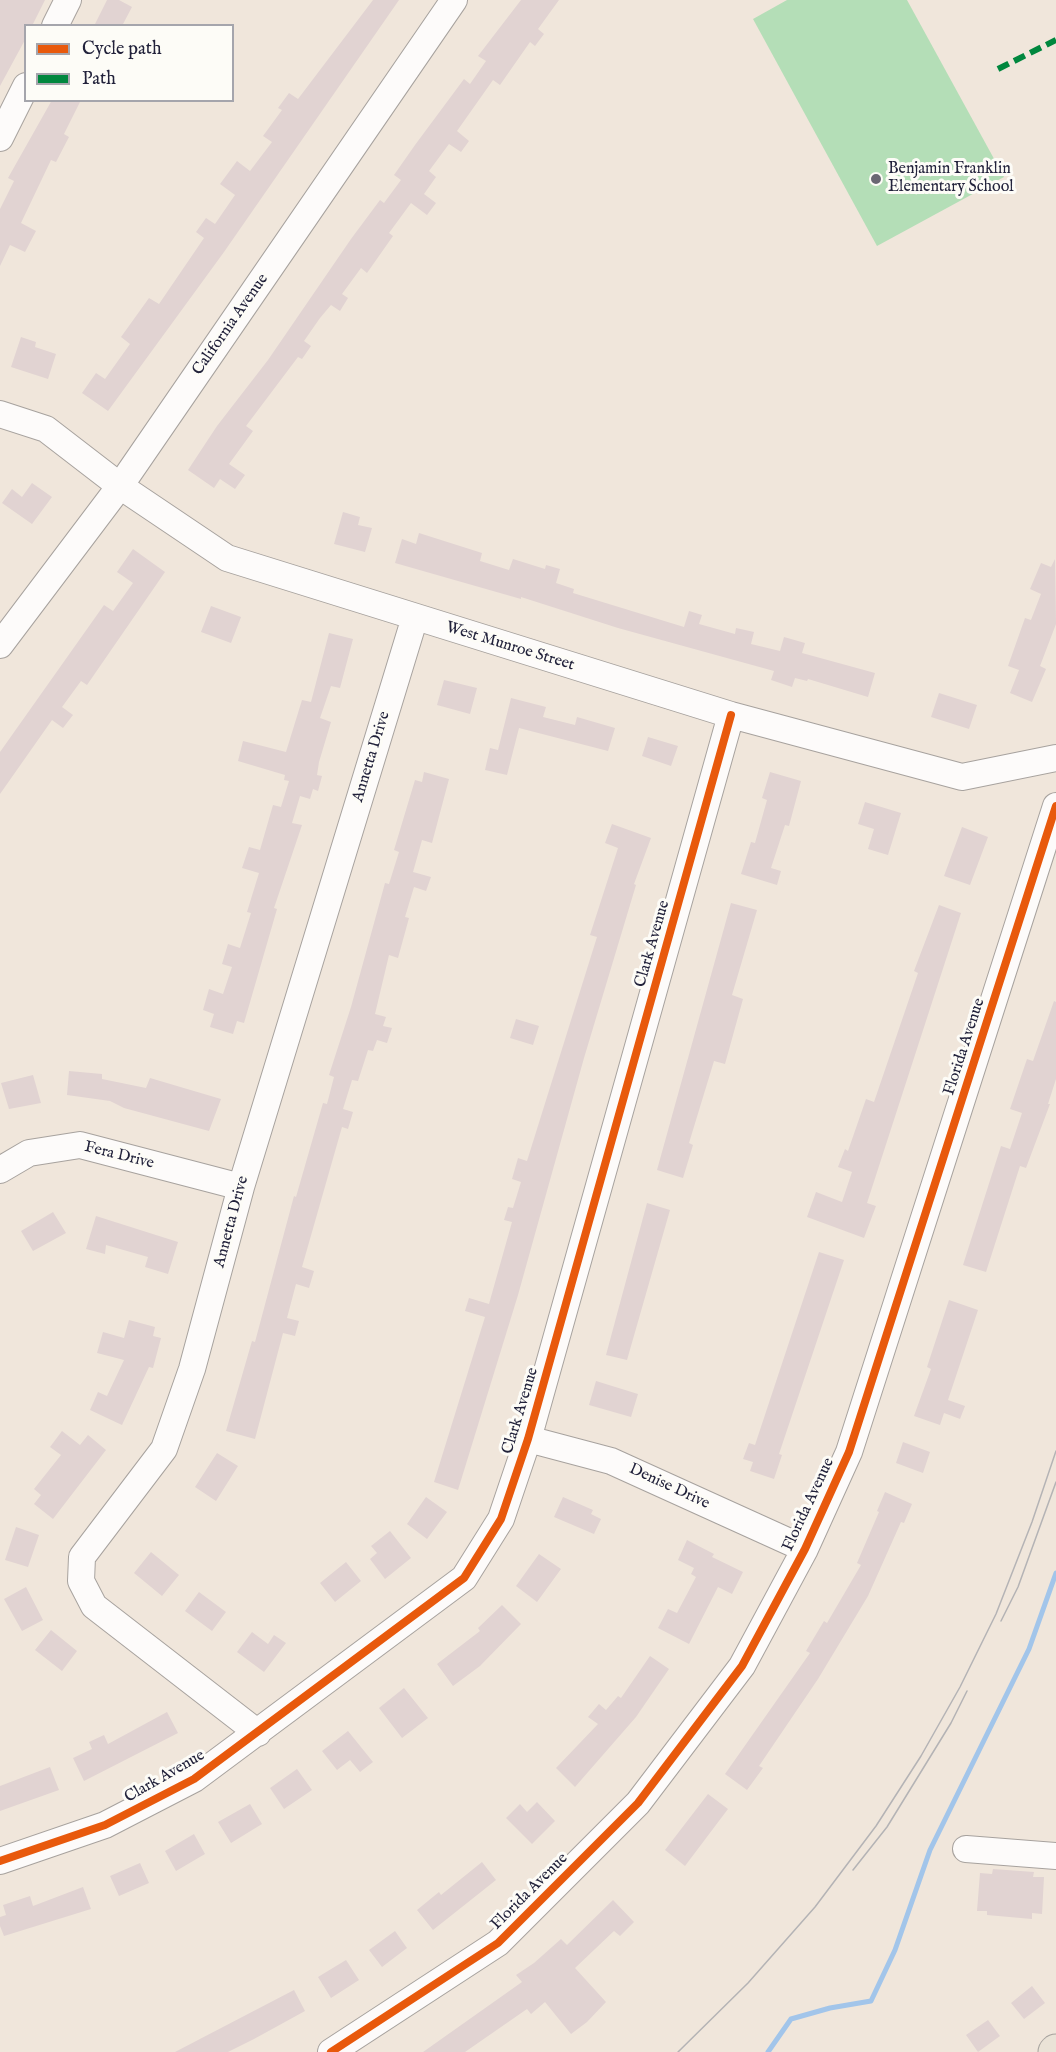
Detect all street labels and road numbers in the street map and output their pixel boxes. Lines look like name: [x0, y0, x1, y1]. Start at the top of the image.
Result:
street label: California Avenue: [189, 271, 273, 379]
street label: West Munroe Street: [444, 618, 576, 676]
street label: Annetta Drive: [349, 709, 395, 805]
street label: Clark Avenue: [631, 898, 675, 990]
street label: Florida Avenue: [940, 996, 990, 1098]
street label: Fera Drive: [82, 1138, 156, 1174]
street label: Annetta Drive: [211, 1174, 253, 1270]
street label: Clark Avenue: [499, 1365, 543, 1457]
street label: Florida Avenue: [779, 1455, 839, 1555]
street label: Denise Drive: [626, 1460, 712, 1514]
street label: Clark Avenue: [121, 1746, 209, 1808]
street label: Florida Avenue: [488, 1850, 572, 1934]

